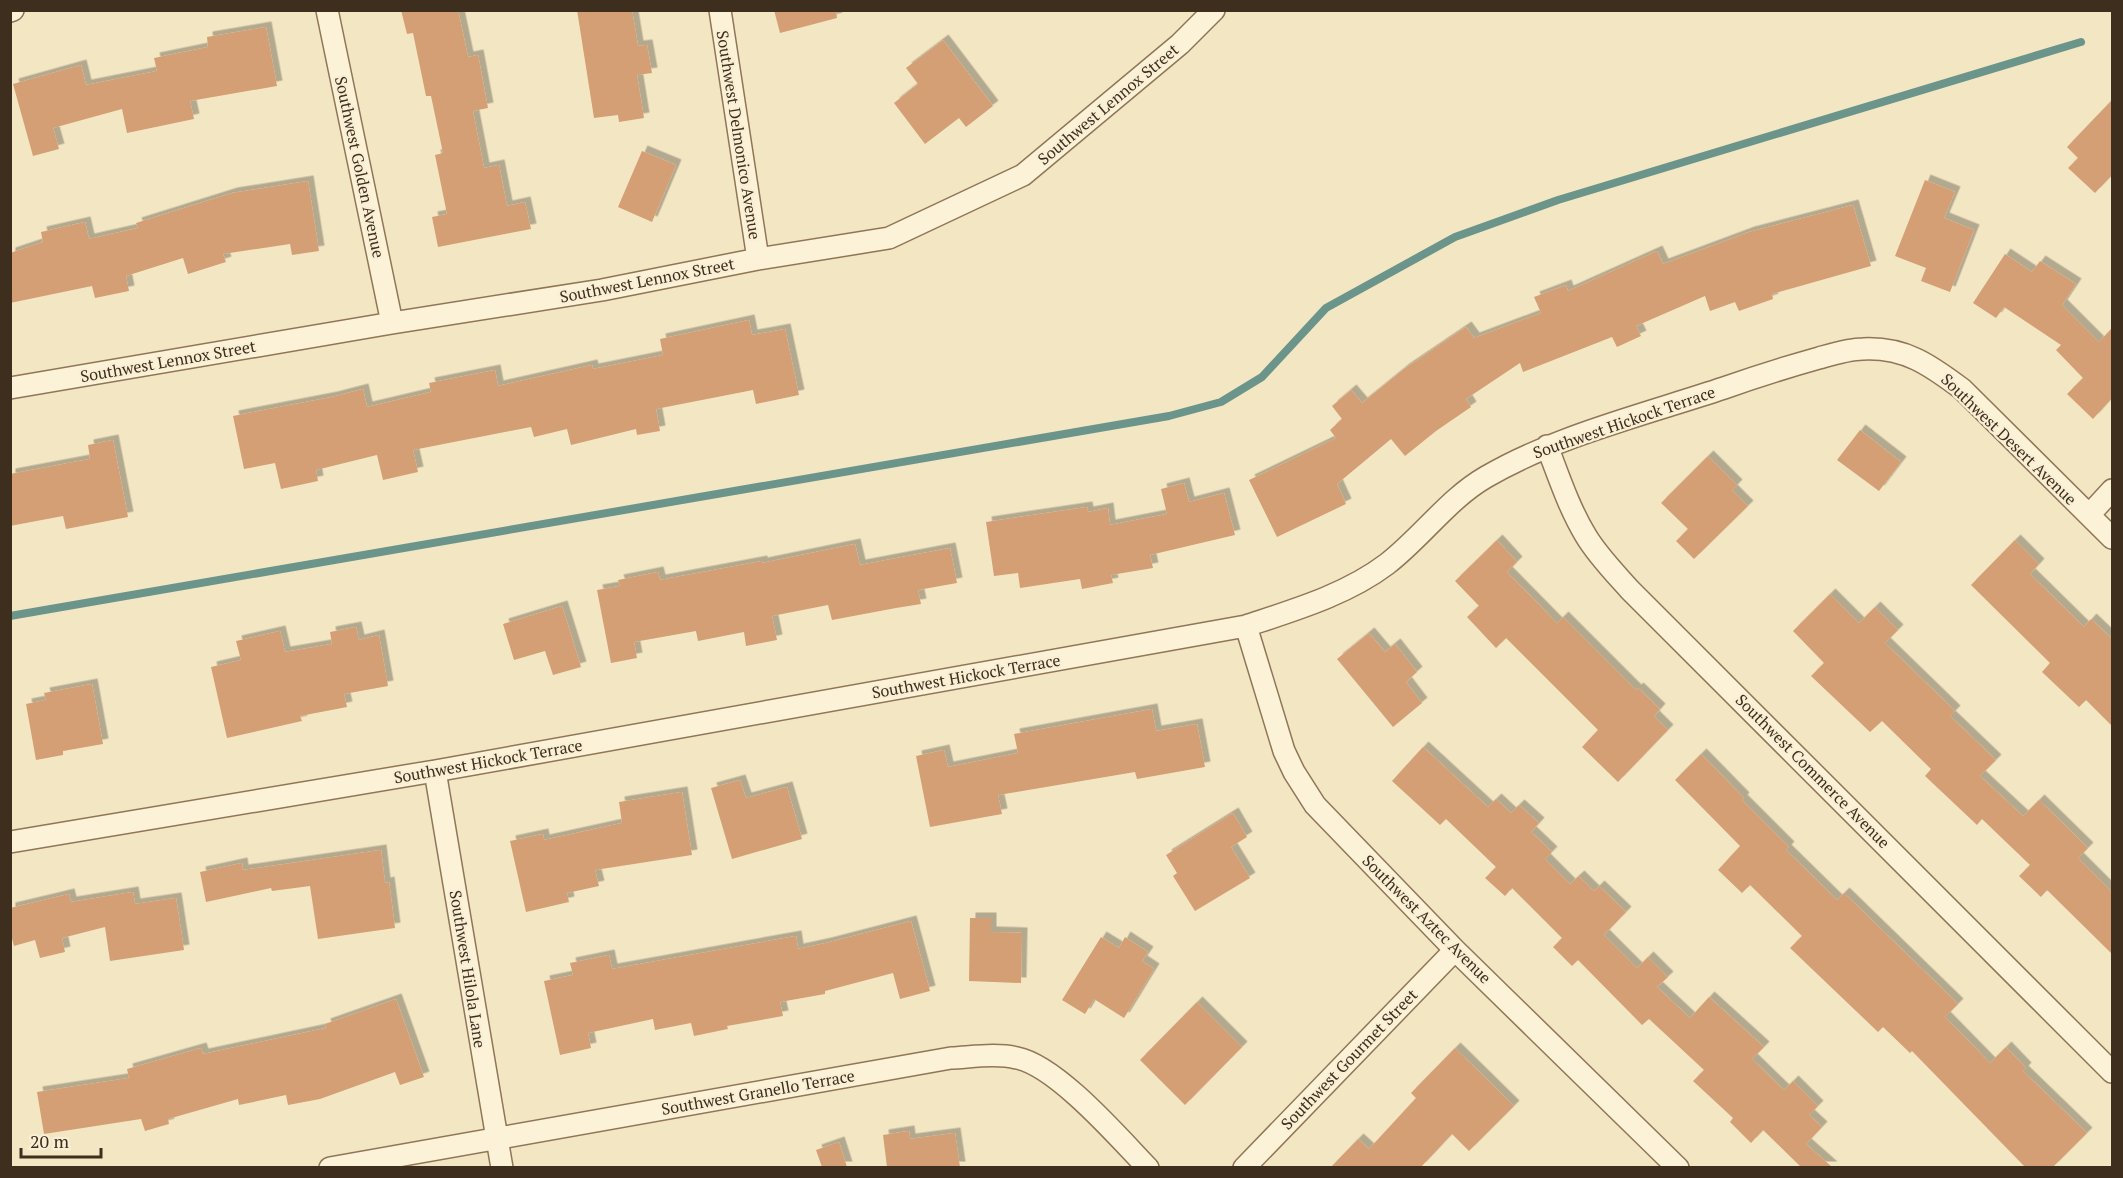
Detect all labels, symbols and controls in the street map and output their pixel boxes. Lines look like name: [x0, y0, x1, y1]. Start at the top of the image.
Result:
street label: Southwest Delmonico Avenue: [712, 29, 766, 241]
street label: Southwest Lennox Street: [1033, 38, 1183, 169]
street label: Southwest Golden Avenue: [330, 74, 390, 260]
street label: Southwest Lennox Street: [558, 252, 736, 308]
street label: Southwest Lennox Street: [79, 335, 257, 387]
street label: Southwest Desert Avenue: [1936, 368, 2082, 510]
street label: Southwest Hickock Terrace: [1530, 380, 1718, 464]
street label: Southwest Hickock Terrace: [870, 649, 1062, 703]
street label: Southwest Commerce Avenue: [1731, 689, 1895, 853]
street label: Southwest Hickock Terrace: [392, 734, 584, 788]
street label: Southwest Aztec Avenue: [1358, 850, 1496, 988]
street label: Southwest Hilola Lane: [445, 888, 491, 1050]
street label: Southwest Gourmet Street: [1276, 984, 1422, 1134]
street label: Southwest Granello Terrace: [660, 1064, 856, 1120]
scale bar: [21, 1121, 100, 1159]
text: 20 m: [30, 1129, 70, 1153]

